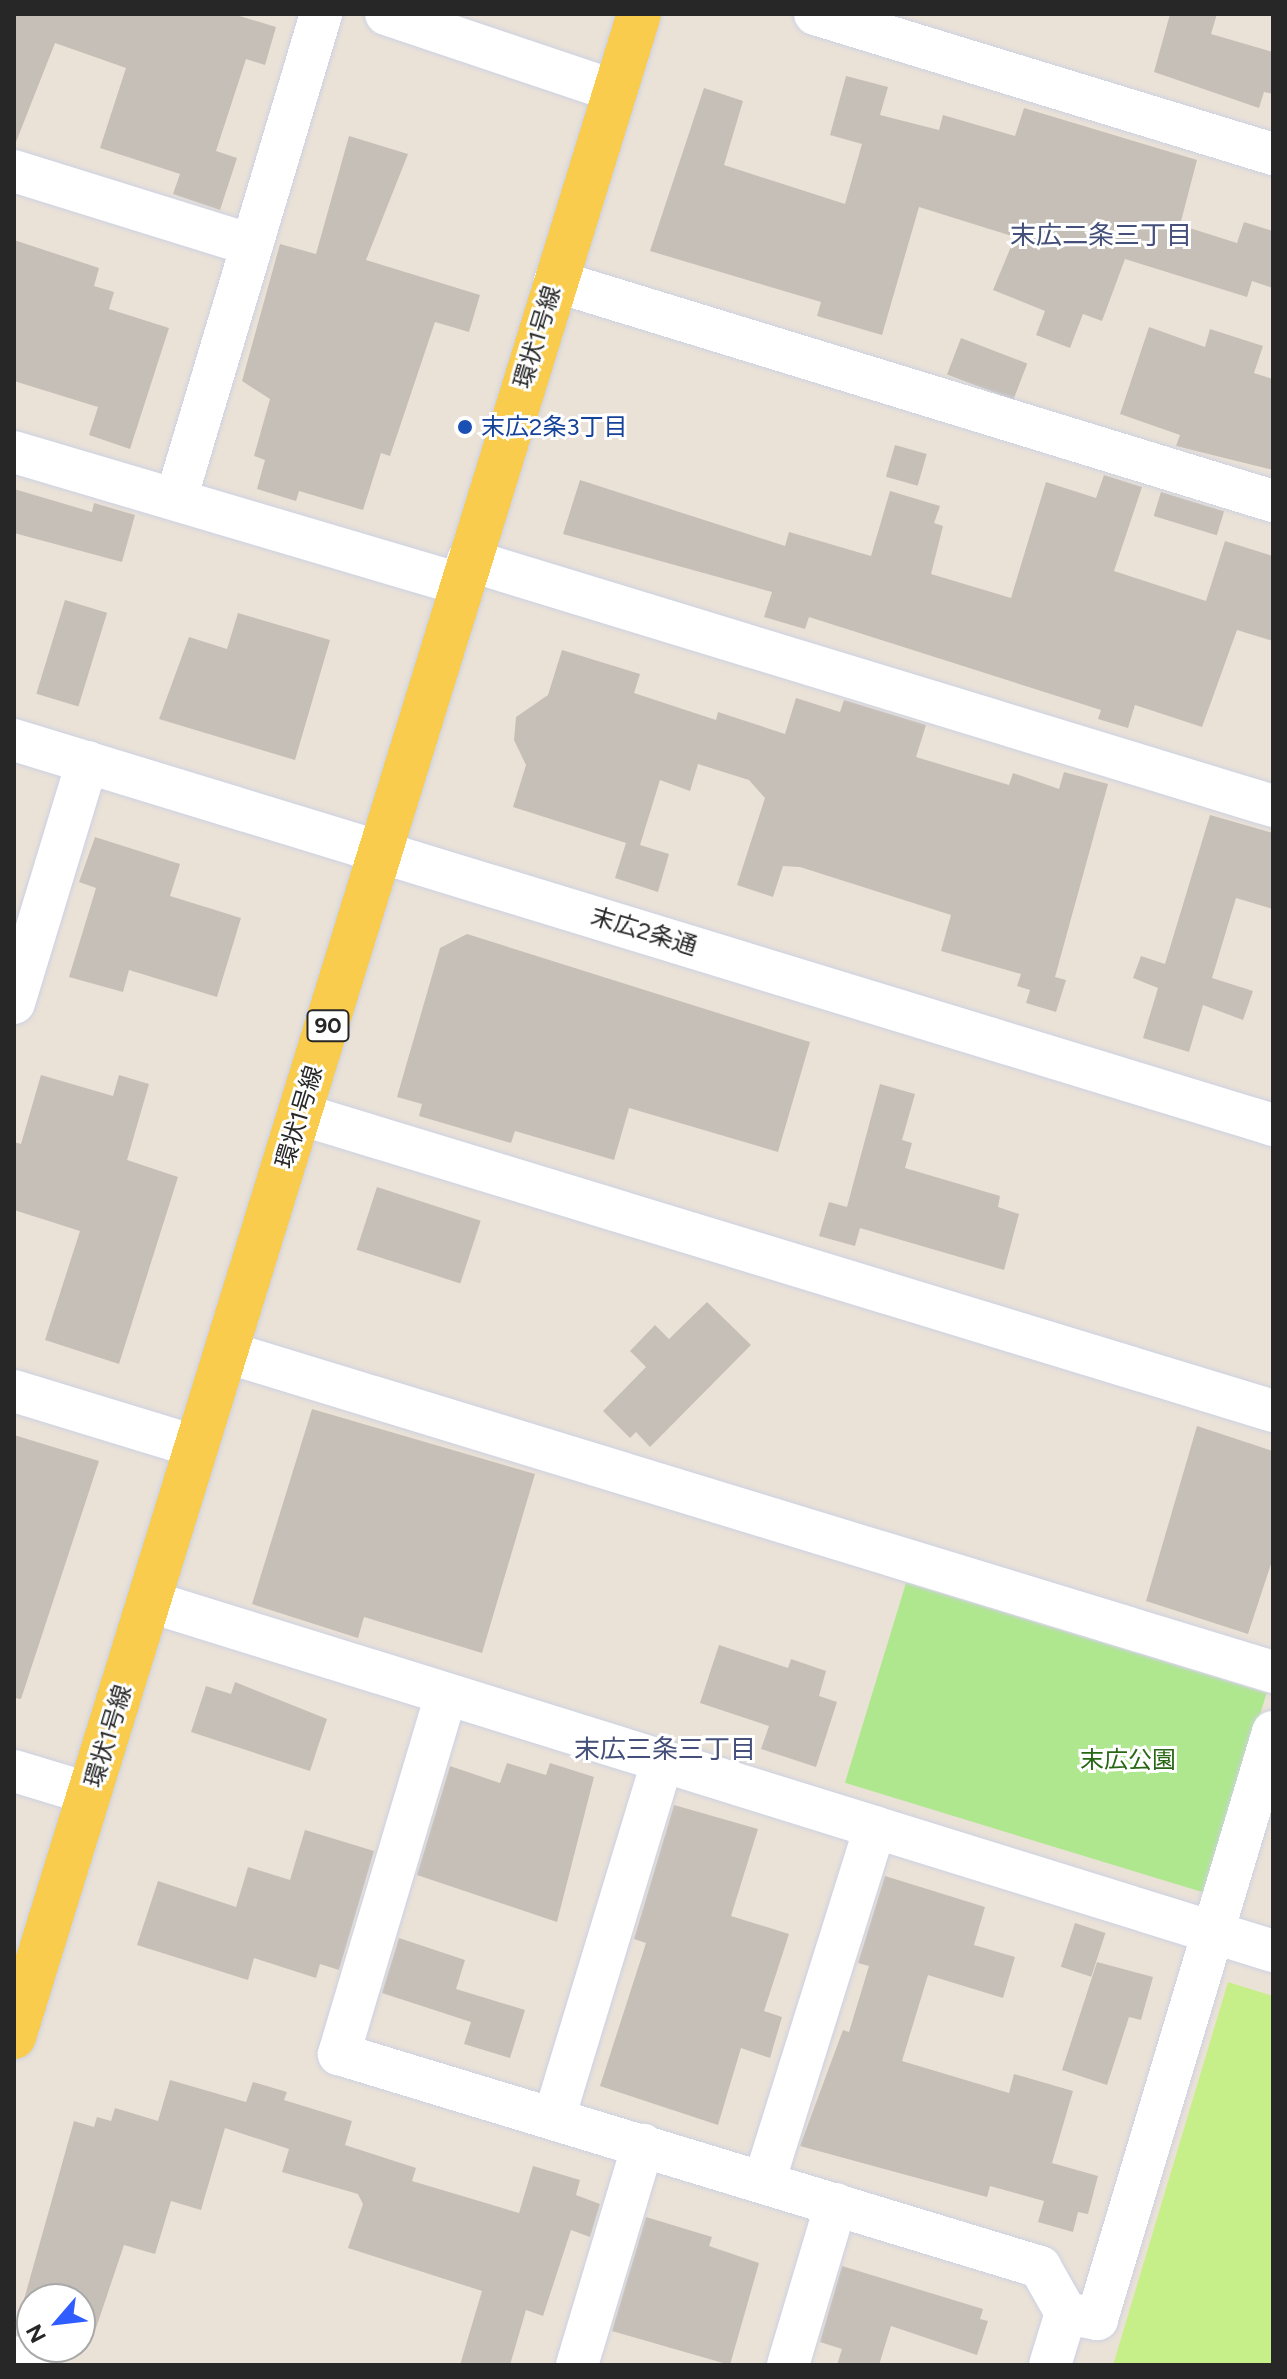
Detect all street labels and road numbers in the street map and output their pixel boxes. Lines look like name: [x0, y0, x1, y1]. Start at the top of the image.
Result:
street label: 環状1号線: [508, 282, 566, 392]
street label: 末広2条通: [587, 901, 701, 961]
road number: 90: [306, 1008, 350, 1044]
street label: 環状1号線: [270, 1062, 328, 1172]
street label: 環状1号線: [79, 1681, 137, 1791]

